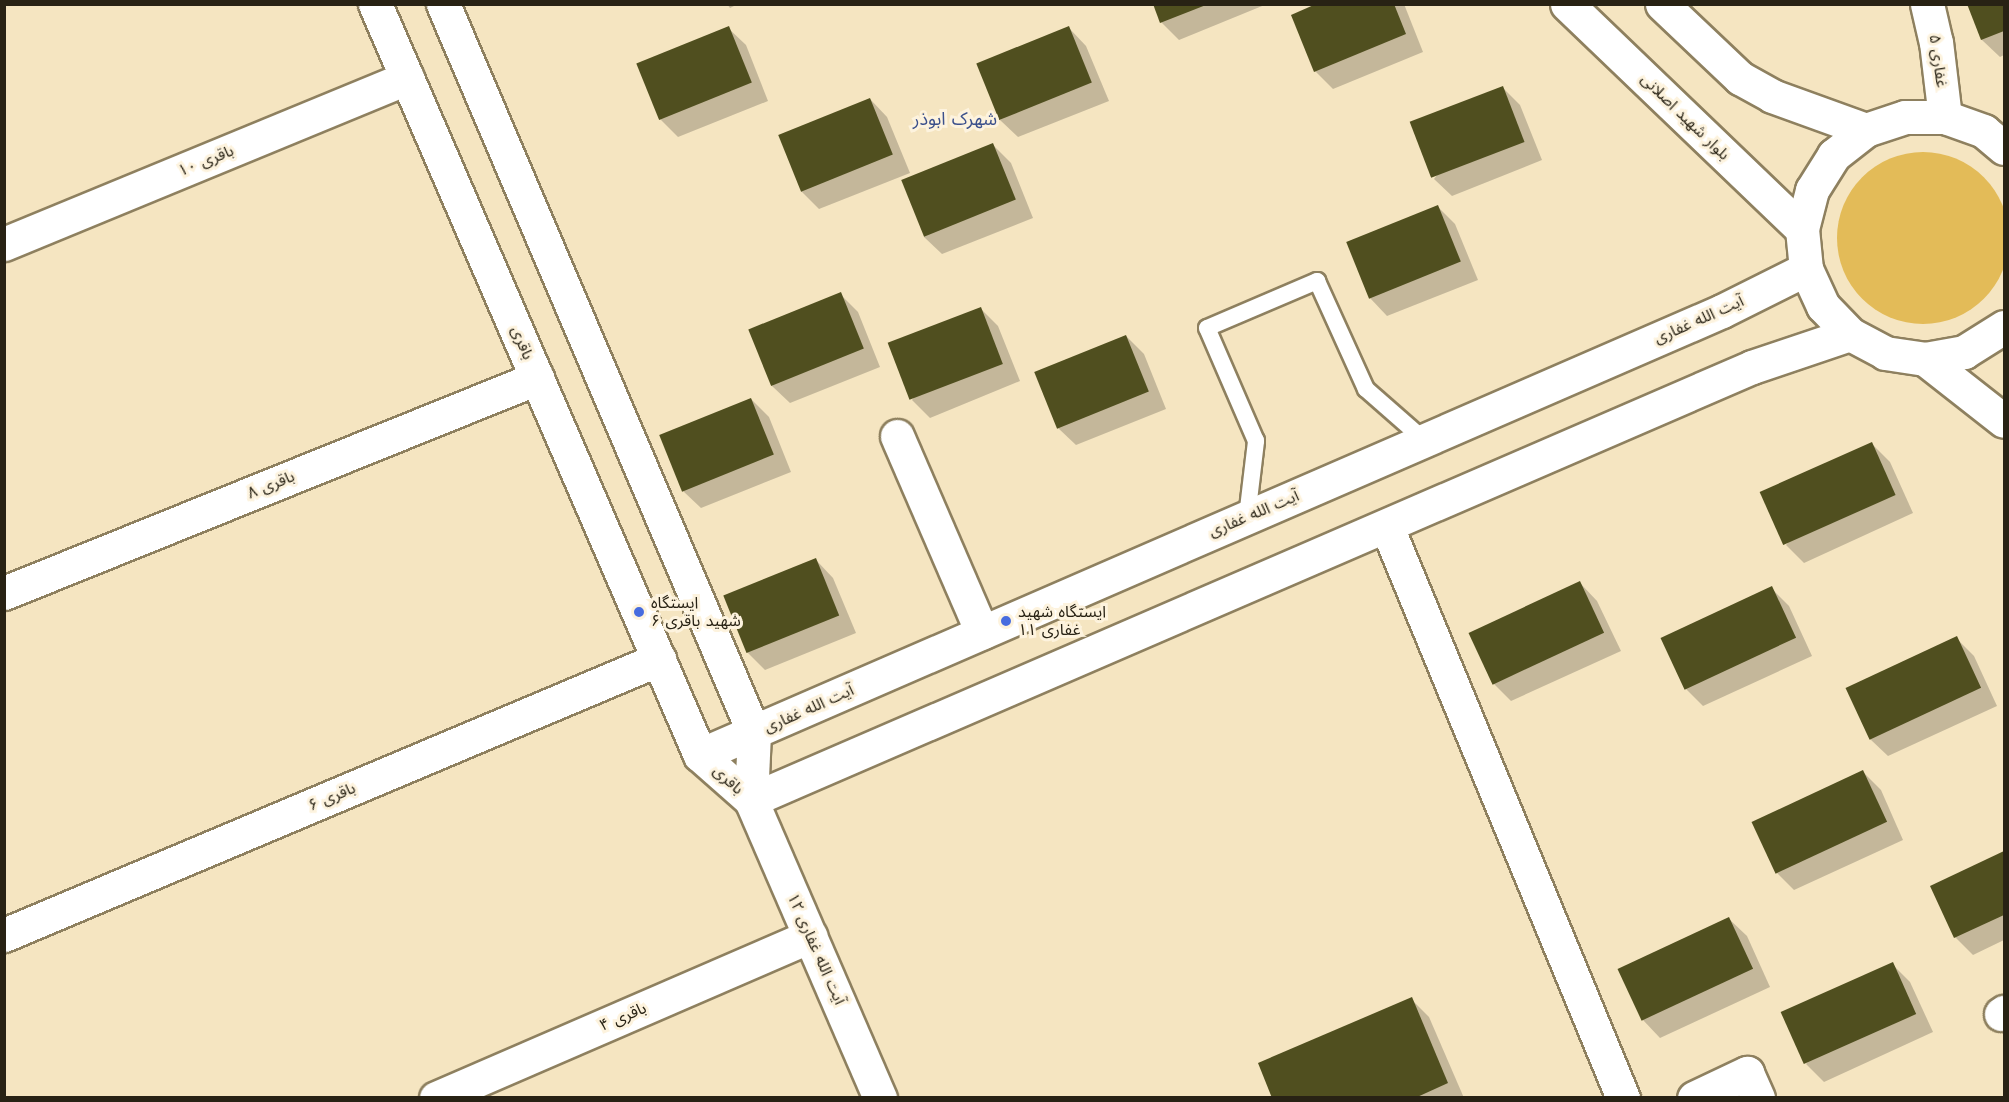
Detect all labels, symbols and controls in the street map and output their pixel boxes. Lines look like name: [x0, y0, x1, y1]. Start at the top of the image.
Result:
street label: غفاری ۵: [1925, 33, 1951, 89]
street label: بلوار شهید اصلانی: [1637, 70, 1733, 164]
district label: شهرک ابوذر: [913, 108, 997, 130]
street label: باقری ۱۰: [175, 141, 237, 181]
street label: آیت الله غفاری: [1651, 292, 1747, 348]
street label: باقری: [506, 323, 538, 363]
street label: باقری ۸: [245, 467, 297, 503]
street label: آیت الله غفاری: [1206, 486, 1302, 542]
place label: ایستگاه شهید باقری ۶: [651, 593, 741, 631]
place label: ایستگاه شهید غفاری ۱۱: [1018, 602, 1106, 640]
marker: ایستگاه شهید باقری ۶: [632, 605, 646, 619]
marker: ایستگاه شهید غفاری ۱۱: [999, 614, 1013, 628]
street label: آیت الله غفاری: [761, 681, 857, 737]
street label: باقری: [709, 761, 747, 799]
street label: باقری ۶: [306, 779, 358, 815]
street label: آیت الله غفاری ۱۲: [783, 890, 849, 1008]
street label: باقری ۴: [597, 999, 649, 1035]

